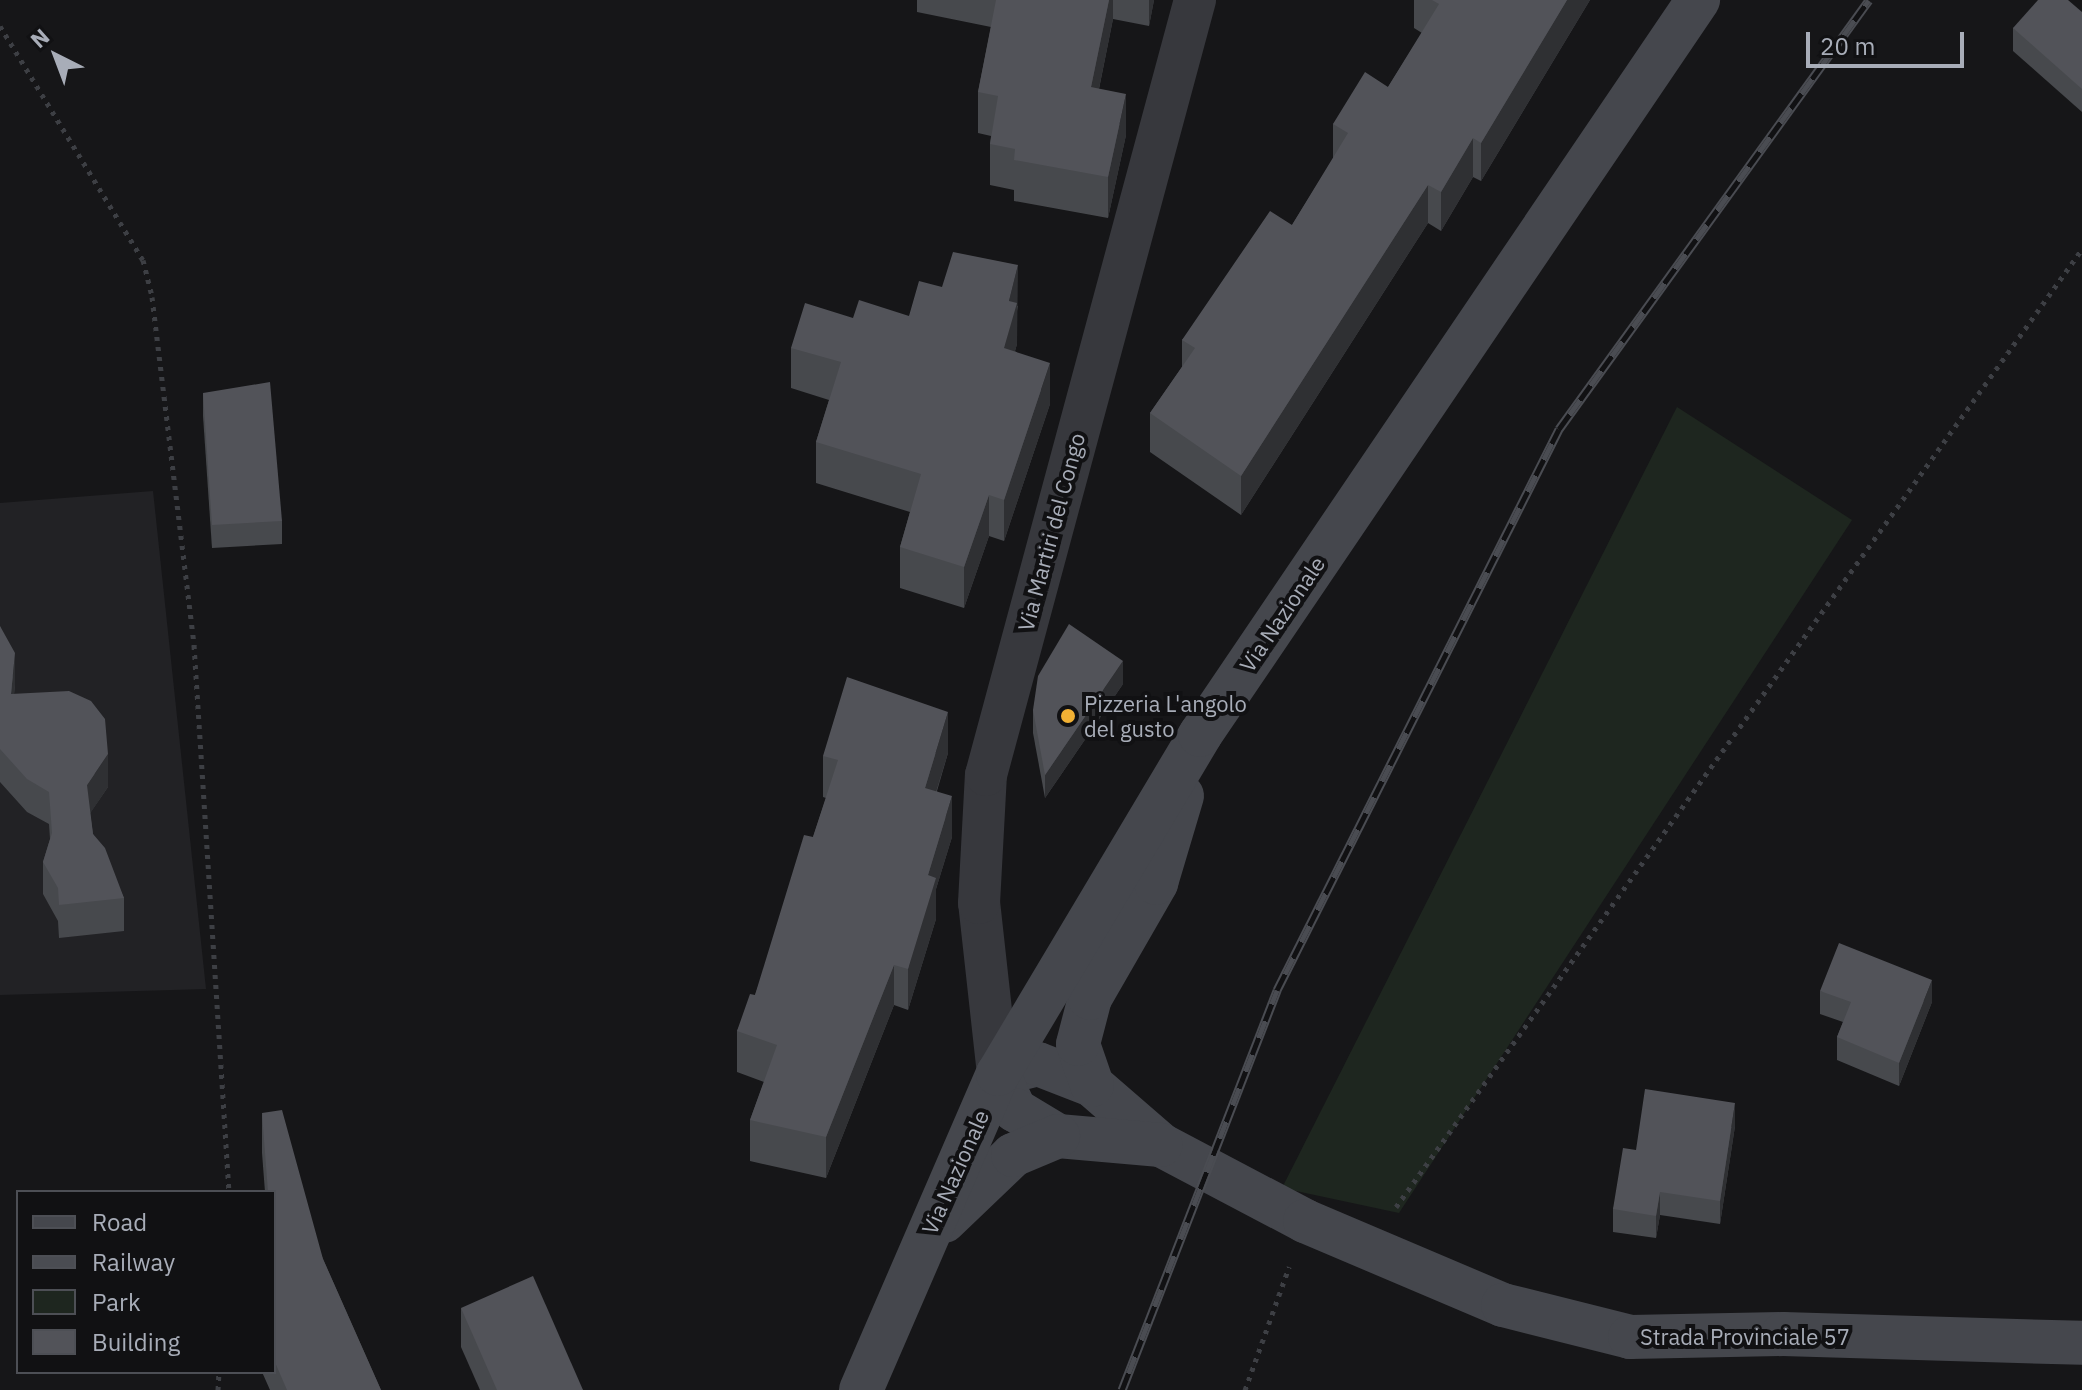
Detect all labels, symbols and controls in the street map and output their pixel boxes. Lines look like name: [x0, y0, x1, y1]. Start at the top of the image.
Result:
north arrow: [16, 16, 96, 96]
scale bar: [1810, 16, 1968, 66]
text: N: [24, 22, 55, 54]
text: 20 m: [1820, 30, 1875, 62]
street label: Via Martiri del Congo: [1012, 430, 1090, 634]
street label: Via Nazionale: [1234, 551, 1330, 677]
place label: Pizzeria L'angolo del gusto: [1084, 690, 1247, 742]
marker: Pizzeria L'angolo del gusto: [1059, 707, 1077, 725]
street label: Via Nazionale: [916, 1106, 994, 1238]
legend: [16, 1190, 276, 1374]
text: Road: [92, 1206, 147, 1238]
text: Railway: [92, 1246, 175, 1278]
text: Park: [92, 1286, 141, 1318]
street label: Strada Provinciale 57: [1640, 1324, 1850, 1350]
text: Building: [92, 1326, 180, 1358]

